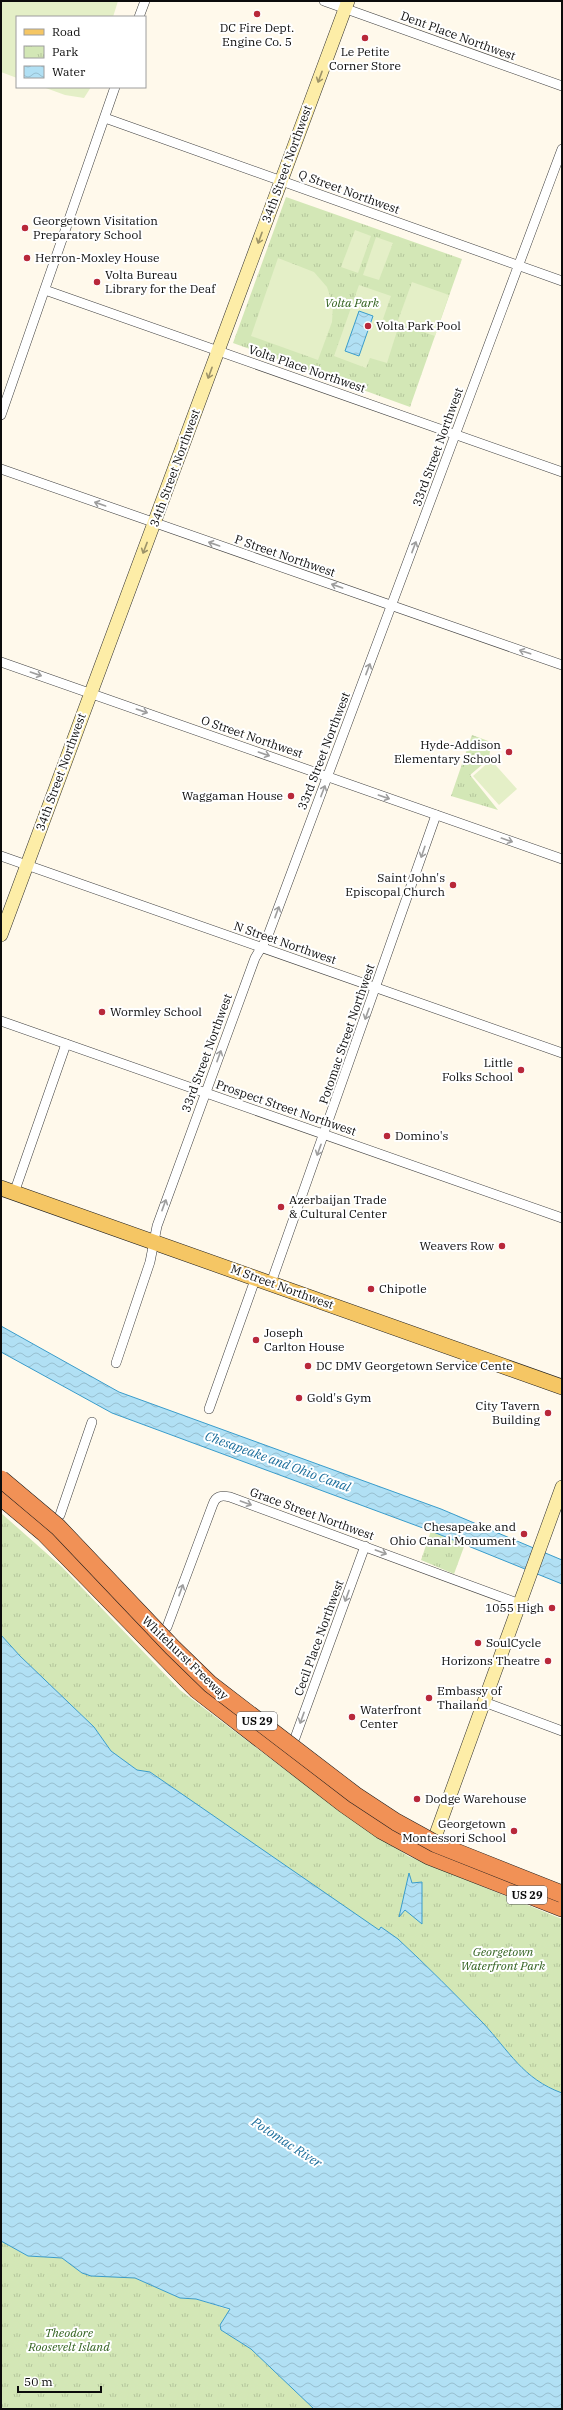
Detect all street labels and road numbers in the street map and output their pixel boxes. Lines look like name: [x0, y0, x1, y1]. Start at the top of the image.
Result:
street label: Dent Place Northwest: [399, 8, 518, 63]
street label: 34th Street Northwest: [258, 103, 315, 225]
street label: Q Street Northwest: [297, 166, 402, 217]
street label: Volta Place Northwest: [247, 341, 368, 396]
street label: 33rd Street Northwest: [409, 386, 466, 508]
street label: 34th Street Northwest: [146, 407, 203, 529]
street label: P Street Northwest: [233, 531, 338, 580]
street label: 33rd Street Northwest: [294, 690, 353, 812]
street label: 34th Street Northwest: [32, 711, 89, 833]
street label: O Street Northwest: [199, 712, 305, 761]
street label: N Street Northwest: [232, 918, 338, 967]
street label: Potomac Street Northwest: [315, 962, 378, 1106]
street label: 33rd Street Northwest: [178, 992, 235, 1114]
street label: Prospect Street Northwest: [214, 1076, 358, 1139]
street label: M Street Northwest: [229, 1261, 336, 1312]
street label: Grace Street Northwest: [248, 1484, 376, 1543]
street label: Cecil Place Northwest: [291, 1578, 346, 1698]
street label: Whitehurst Freeway: [139, 1613, 232, 1703]
road number: US 29: [237, 1712, 277, 1730]
road number: US 29: [507, 1886, 547, 1904]

